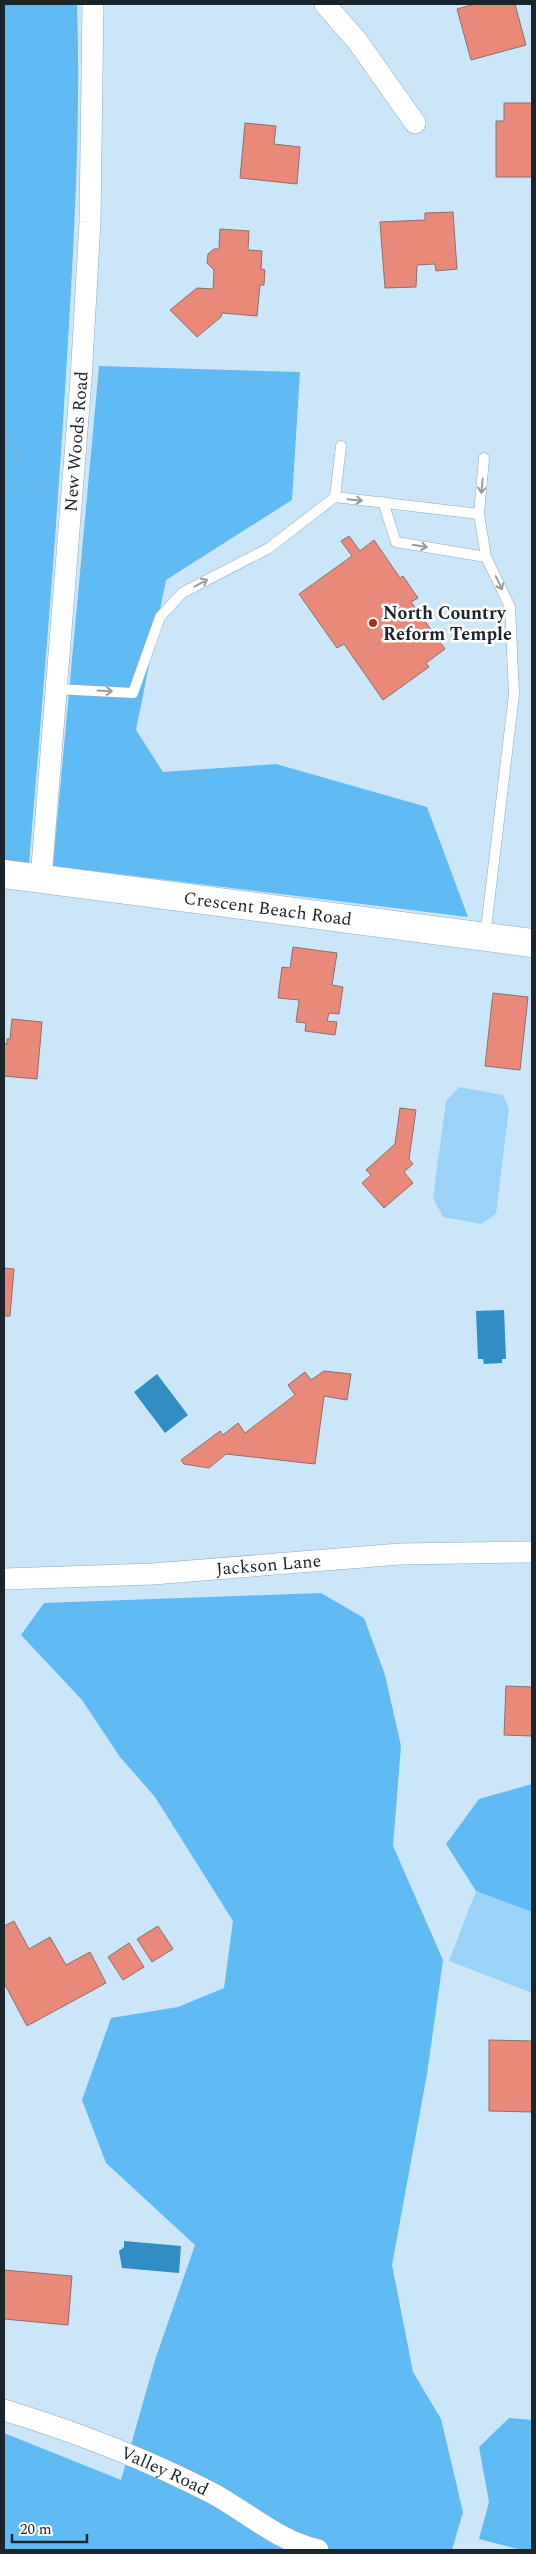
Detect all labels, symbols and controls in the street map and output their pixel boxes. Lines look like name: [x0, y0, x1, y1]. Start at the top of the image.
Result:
street label: New Woods Road: [57, 370, 95, 513]
one-way arrow: [477, 478, 486, 494]
one-way arrow: [347, 495, 363, 504]
one-way arrow: [411, 541, 427, 551]
one-way arrow: [494, 575, 504, 590]
one-way arrow: [194, 578, 209, 588]
place label: North Country Reform Temple: [383, 600, 512, 648]
marker: North Country Reform Temple: [367, 617, 379, 629]
one-way arrow: [97, 687, 113, 696]
street label: Crescent Beach Road: [182, 885, 353, 933]
street label: Jackson Lane: [215, 1547, 322, 1583]
street label: Valley Road: [116, 2439, 213, 2503]
scale bar: [12, 2512, 88, 2544]
text: 20 m: [20, 2518, 52, 2541]

